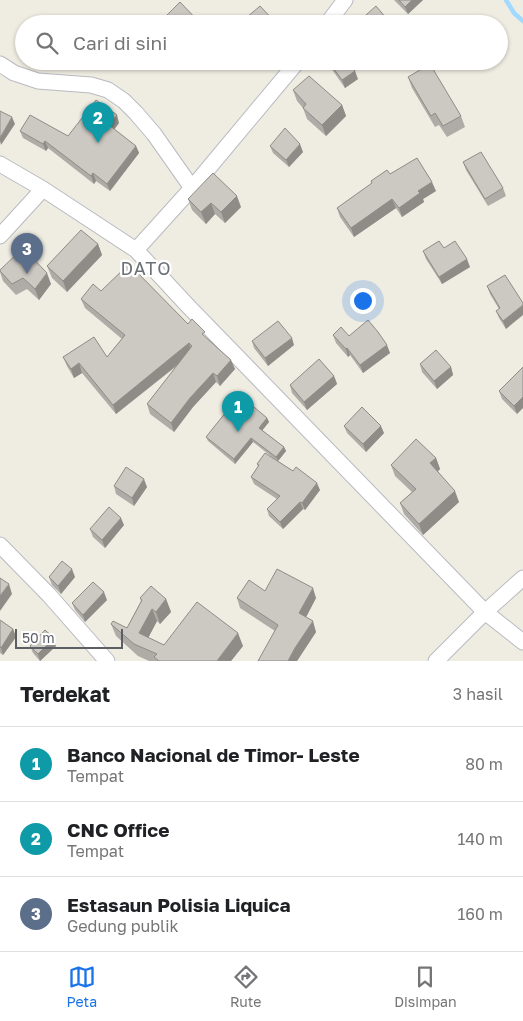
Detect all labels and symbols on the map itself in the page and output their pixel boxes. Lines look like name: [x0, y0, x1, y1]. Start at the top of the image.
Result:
pin: 2: [82, 102, 114, 143]
pin: 3: [11, 233, 43, 274]
district label: DATO: [121, 257, 171, 279]
your location: [350, 288, 376, 314]
pin: 1: [222, 391, 254, 432]
scale bar: [15, 626, 122, 649]

